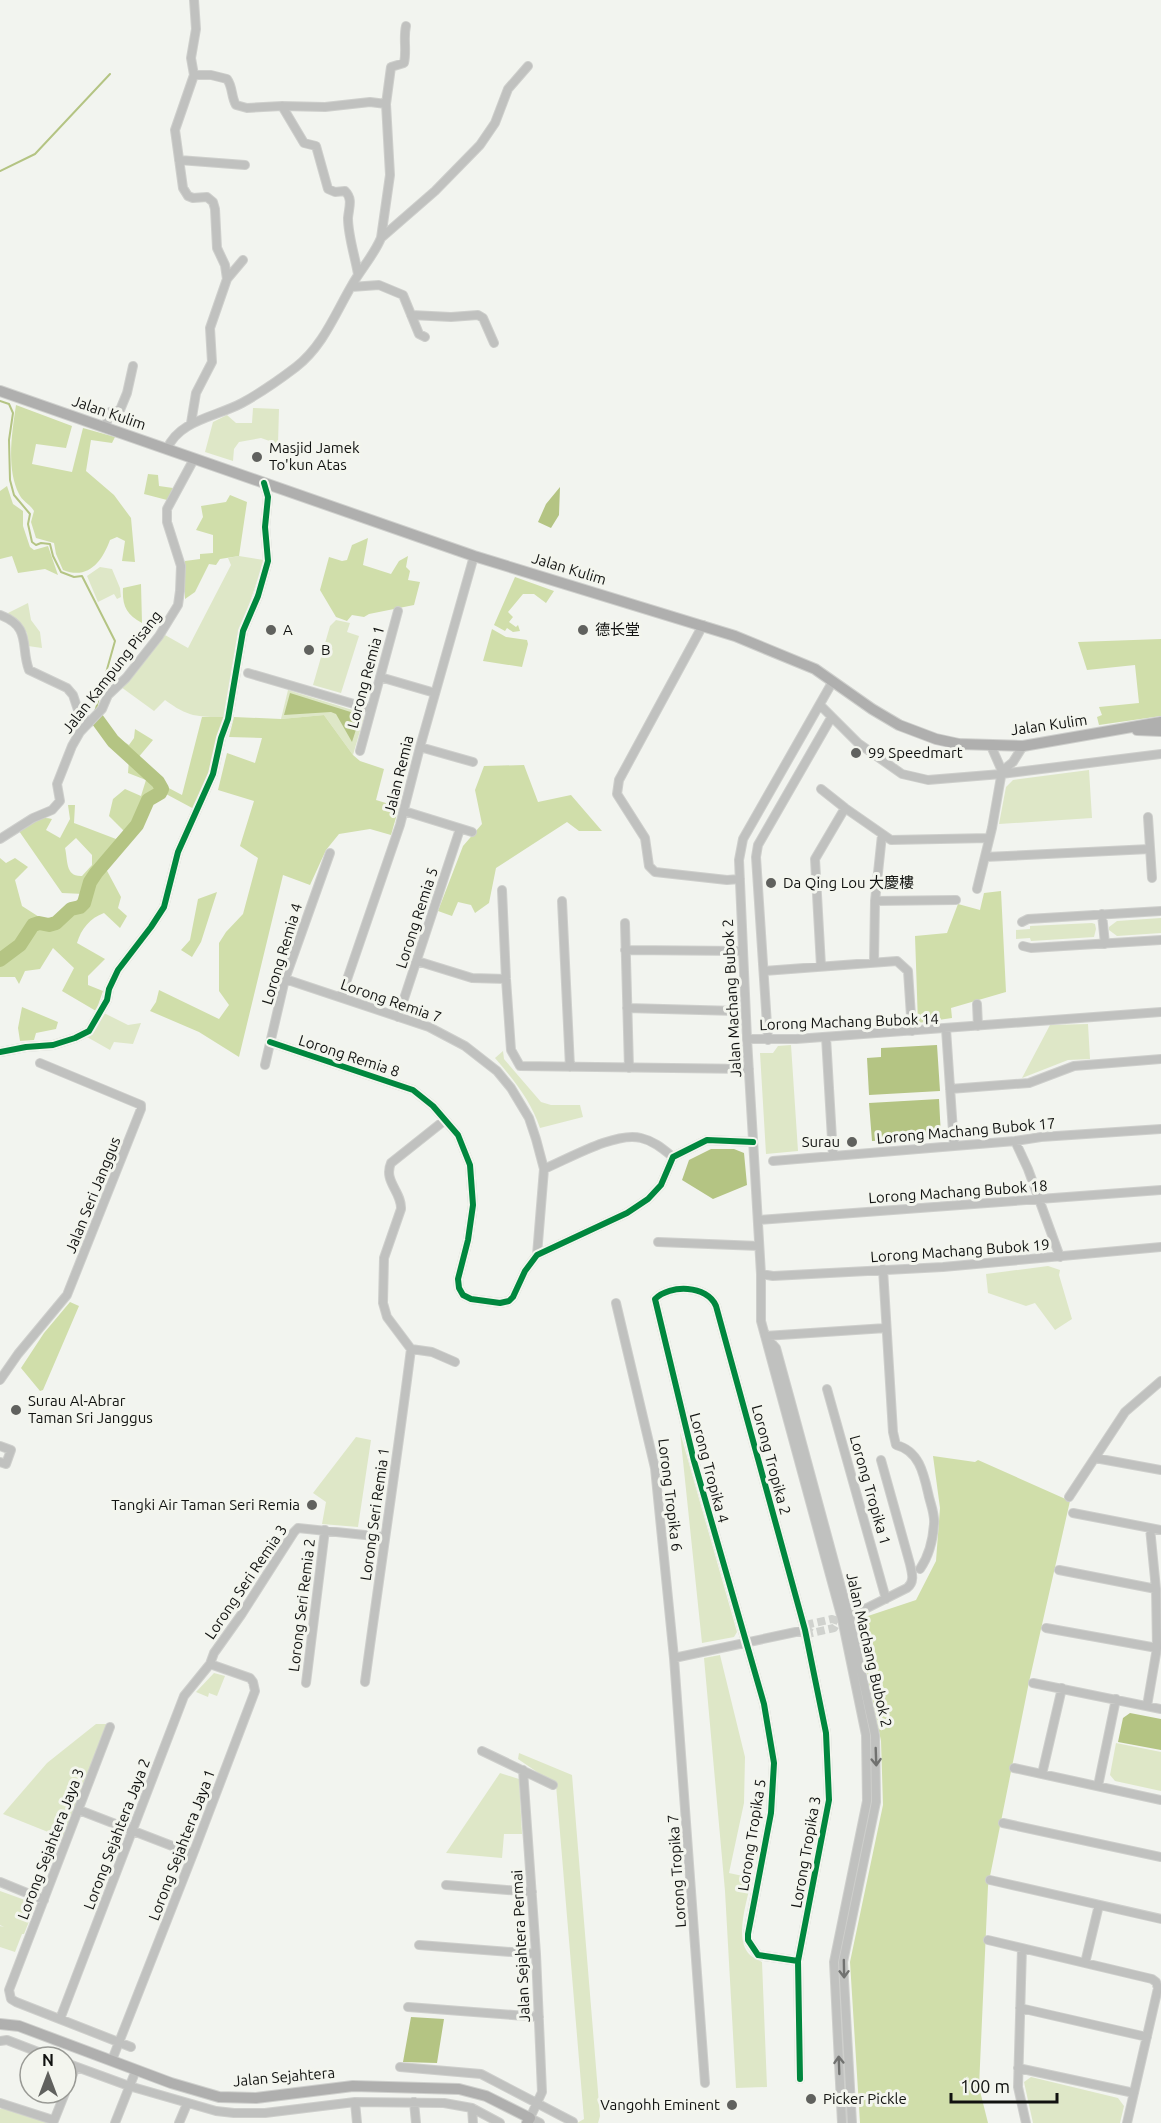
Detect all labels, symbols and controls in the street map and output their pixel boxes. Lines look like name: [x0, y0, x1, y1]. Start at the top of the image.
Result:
street label: Jalan Kulim: [70, 392, 148, 433]
place label: Masjid Jamek To'kun Atas: [269, 439, 360, 473]
marker: Masjid Jamek To'kun Atas: [250, 450, 264, 464]
street label: Jalan Kulim: [530, 549, 608, 588]
street label: Jalan Kampung Pisang: [59, 607, 165, 736]
place label: A: [283, 621, 293, 638]
place label: 德长堂: [595, 621, 640, 638]
marker: A: [264, 623, 278, 637]
marker: 德长堂: [576, 623, 590, 637]
street label: Lorong Remia 1: [344, 624, 387, 730]
place label: B: [321, 641, 331, 658]
marker: B: [302, 643, 316, 657]
street label: Jalan Kulim: [1010, 711, 1088, 738]
street label: Jalan Remia: [381, 734, 417, 816]
place label: 99 Speedmart: [868, 744, 963, 761]
marker: 99 Speedmart: [849, 746, 863, 760]
street label: Lorong Remia 5: [392, 865, 441, 971]
place label: Da Qing Lou 大慶樓: [783, 874, 914, 891]
marker: Da Qing Lou 大慶樓: [764, 876, 778, 890]
street label: Lorong Remia 4: [258, 901, 305, 1007]
street label: Jalan Machang Bubok 2: [719, 918, 744, 1078]
street label: Lorong Remia 7: [339, 975, 444, 1026]
street label: Lorong Machang Bubok 14: [759, 1010, 939, 1033]
street label: Lorong Remia 8: [296, 1031, 402, 1080]
street label: Lorong Machang Bubok 17: [876, 1114, 1056, 1147]
place label: Surau: [802, 1133, 840, 1150]
street label: Jalan Seri Janggus: [61, 1134, 124, 1255]
marker: Surau: [845, 1135, 859, 1149]
street label: Lorong Machang Bubok 18: [868, 1177, 1048, 1206]
street label: Lorong Machang Bubok 19: [870, 1236, 1050, 1265]
place label: Surau Al-Abrar Taman Sri Janggus: [28, 1392, 153, 1426]
marker: Surau Al-Abrar Taman Sri Janggus: [9, 1403, 23, 1417]
street label: Lorong Tropika 2: [749, 1403, 794, 1517]
street label: Lorong Tropika 4: [687, 1411, 732, 1525]
street label: Lorong Tropika 1: [847, 1433, 894, 1547]
street label: Lorong Tropika 6: [655, 1438, 686, 1552]
street label: Lorong Seri Remia 1: [357, 1446, 392, 1582]
place label: Tangki Air Taman Seri Remia: [111, 1496, 300, 1513]
marker: Tangki Air Taman Seri Remia: [305, 1498, 319, 1512]
street label: Lorong Seri Remia 3: [201, 1521, 290, 1642]
street label: Lorong Seri Remia 2: [285, 1537, 318, 1673]
street label: Jalan Machang Bubok 2: [843, 1571, 896, 1729]
one-way arrow: [870, 1746, 881, 1766]
street label: Lorong Sejahtera Jaya 2: [80, 1756, 153, 1912]
street label: Lorong Sejahtera Jaya 3: [14, 1766, 87, 1922]
street label: Lorong Sejahtera Jaya 1: [145, 1767, 218, 1923]
street label: Lorong Tropika 5: [734, 1778, 769, 1892]
street label: Lorong Tropika 3: [787, 1795, 824, 1909]
street label: Lorong Tropika 7: [664, 1814, 689, 1928]
street label: Jalan Sejahtera Permai: [508, 1869, 533, 2023]
one-way arrow: [838, 1959, 850, 1979]
north arrow: [18, 2045, 78, 2105]
text: N: [42, 2051, 54, 2069]
one-way arrow: [833, 2055, 844, 2075]
street label: Jalan Sejahtera: [232, 2064, 336, 2089]
scale bar: [951, 2066, 1058, 2104]
text: 100 m: [960, 2076, 1010, 2096]
place label: Picker Pickle: [823, 2090, 907, 2107]
marker: Picker Pickle: [804, 2092, 818, 2106]
place label: Vangohh Eminent: [600, 2096, 720, 2113]
marker: Vangohh Eminent: [725, 2098, 739, 2112]

